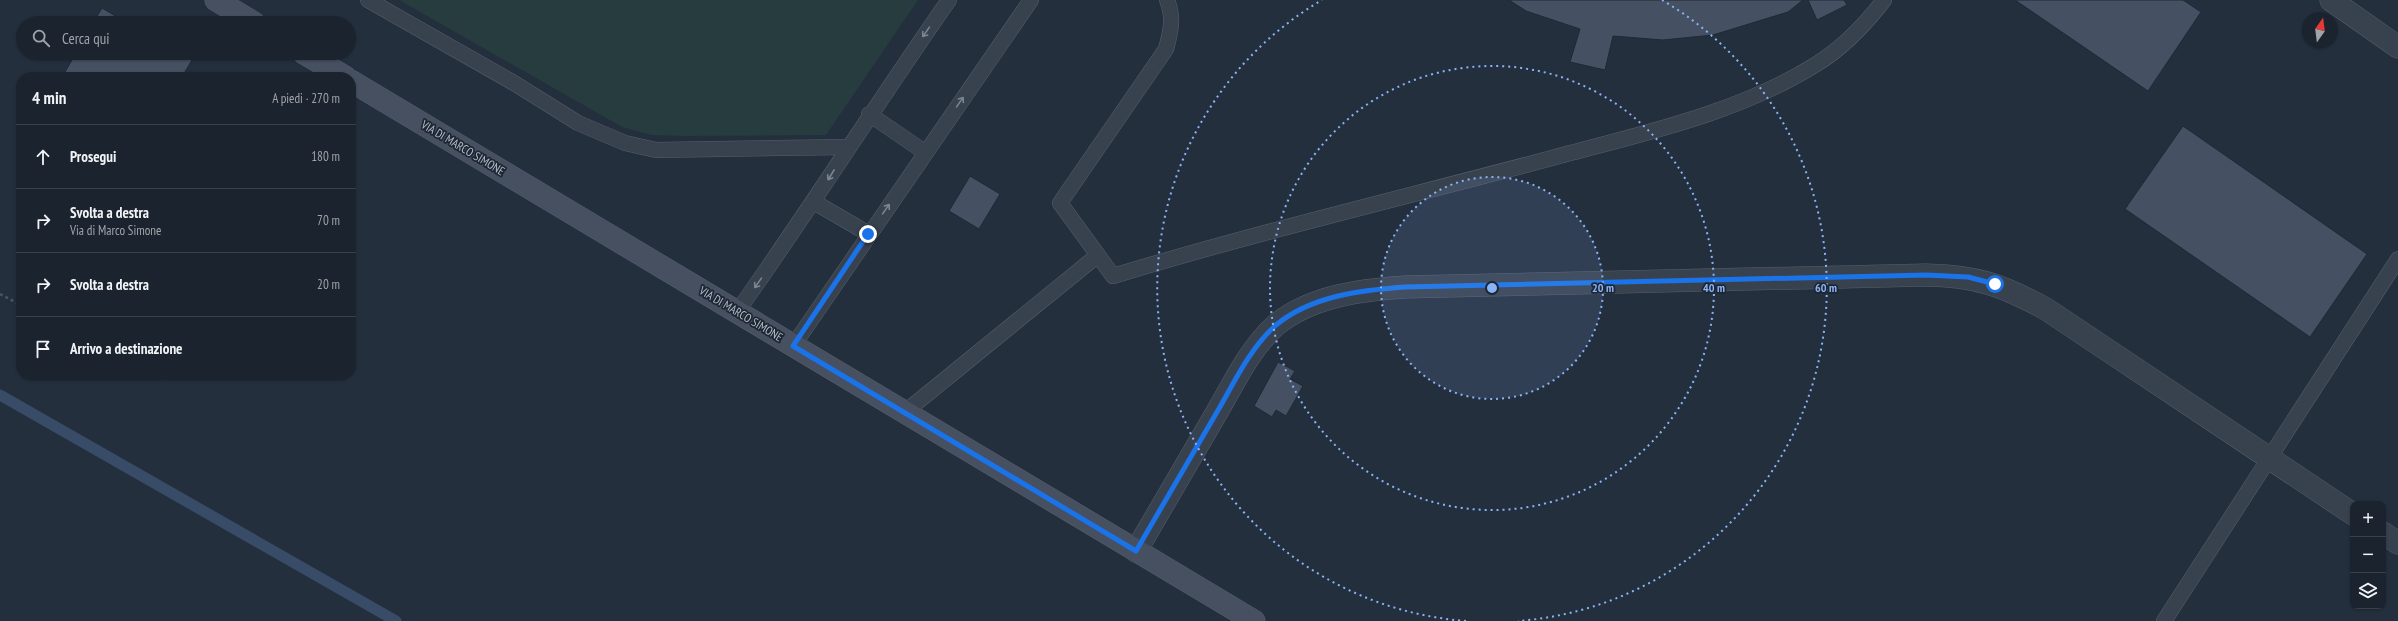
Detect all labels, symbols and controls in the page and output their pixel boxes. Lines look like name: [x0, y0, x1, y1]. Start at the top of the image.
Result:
north arrow: [2302, 12, 2338, 48]
search box: [16, 16, 356, 60]
one-way arrow: [922, 26, 930, 37]
icon: search: [30, 27, 52, 49]
text: Cerca qui: [62, 29, 110, 48]
text: 4 min: [32, 87, 66, 109]
text: A piedi · 270 m: [272, 90, 340, 107]
one-way arrow: [956, 97, 964, 108]
street label: VIA DI MARCO SIMONE: [418, 116, 508, 178]
icon: ahead: [32, 146, 54, 168]
text: Prosegui: [70, 147, 116, 166]
text: 180 m: [311, 148, 340, 165]
one-way arrow: [827, 169, 835, 180]
text: Svolta a destra: [70, 203, 149, 222]
one-way arrow: [882, 204, 890, 215]
icon: right: [32, 210, 54, 232]
text: 70 m: [317, 212, 340, 229]
text: Via di Marco Simone: [70, 222, 161, 239]
route end: [859, 225, 877, 243]
icon: right: [32, 274, 54, 296]
text: Svolta a destra: [70, 275, 149, 294]
route start: [1986, 275, 2004, 293]
text: 20 m: [317, 276, 340, 293]
one-way arrow: [754, 277, 762, 288]
text: 20 m: [1592, 280, 1614, 295]
text: 40 m: [1703, 280, 1725, 295]
text: 60 m: [1815, 280, 1837, 295]
centre of rings: [1485, 281, 1499, 295]
street label: VIA DI MARCO SIMONE: [696, 282, 786, 344]
icon: arrive: [32, 338, 54, 360]
text: Arrivo a destinazione: [70, 339, 183, 358]
map controls: [2350, 501, 2386, 609]
button: +: [2350, 501, 2386, 537]
button: −: [2350, 537, 2386, 573]
button: layers: [2350, 573, 2386, 609]

